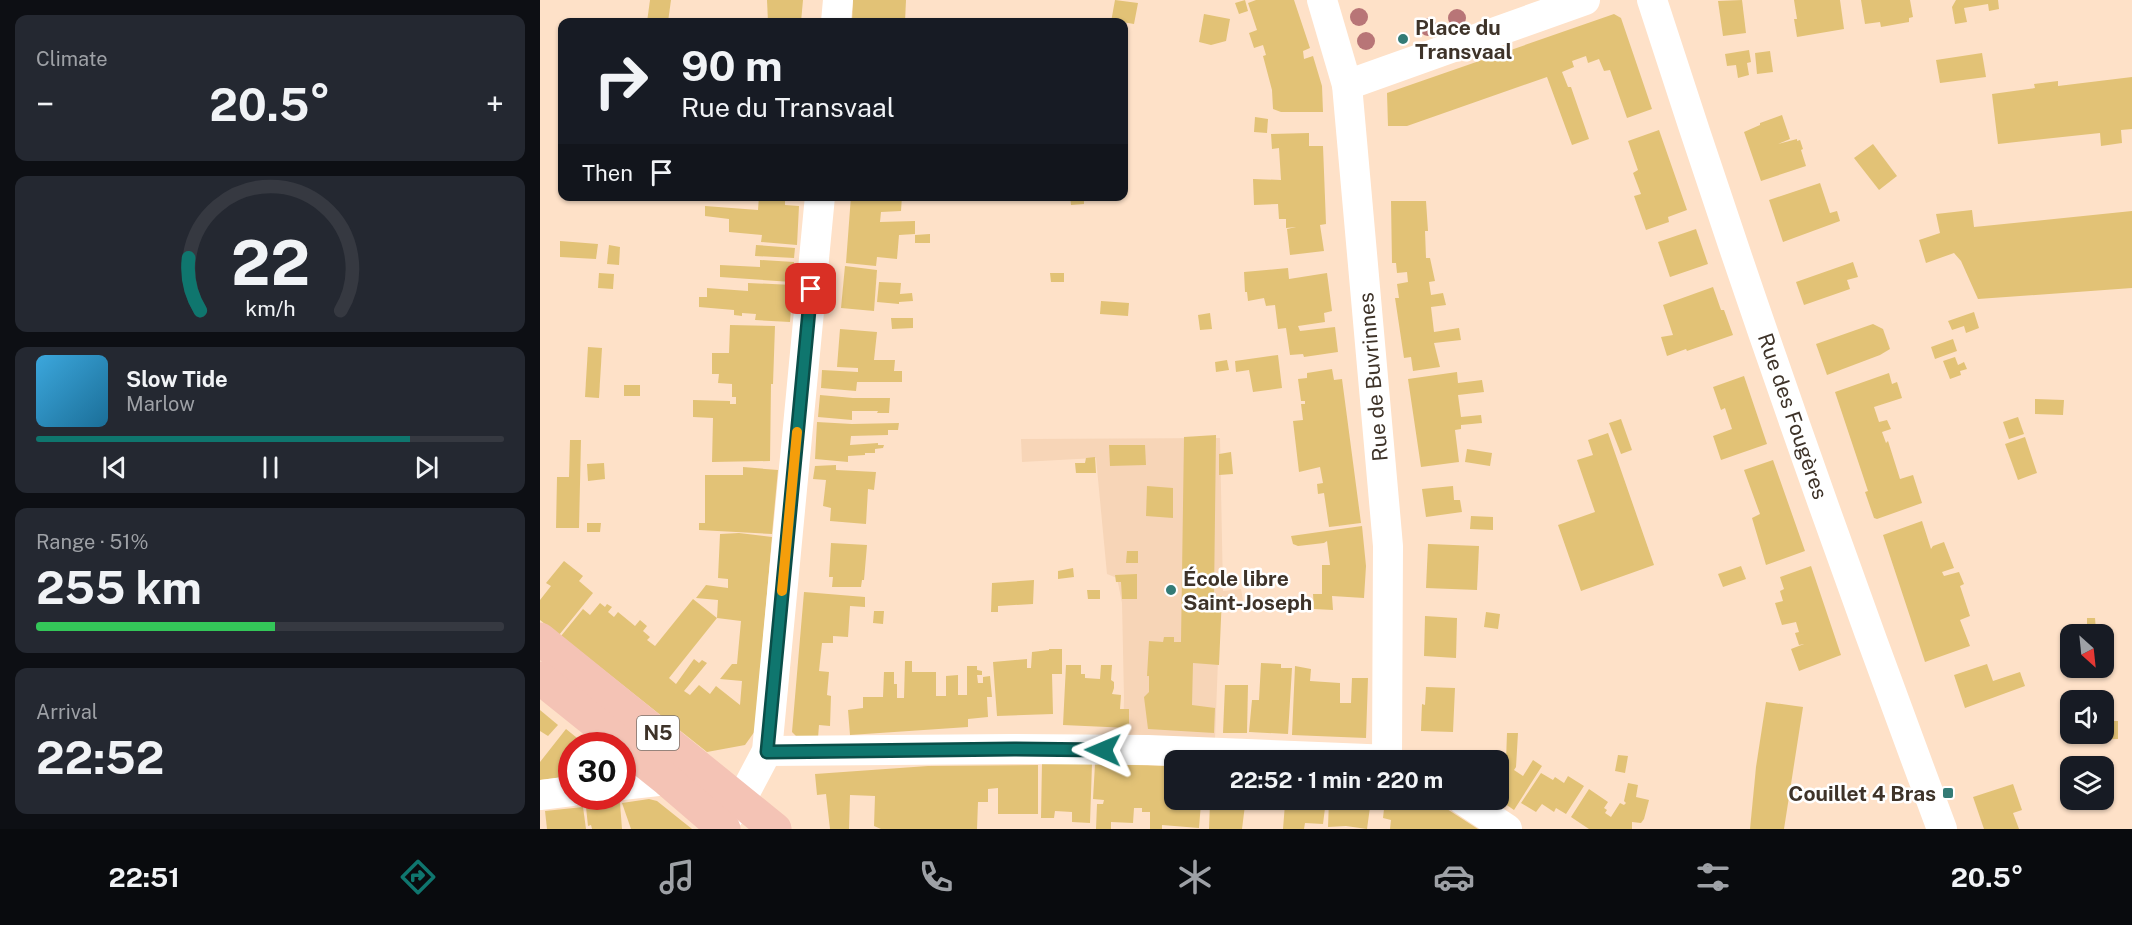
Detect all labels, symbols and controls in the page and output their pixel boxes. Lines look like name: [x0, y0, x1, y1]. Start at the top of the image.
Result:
place label: Place du Transvaal: [1415, 15, 1513, 64]
marker: Place du Transvaal: [1396, 32, 1410, 46]
text: 90 m: [681, 41, 783, 90]
icon: right: [582, 42, 660, 120]
text: Climate: [36, 47, 108, 71]
text: 20.5°: [209, 78, 331, 131]
text: −: [36, 85, 54, 123]
text: +: [486, 85, 504, 123]
text: Rue du Transvaal: [681, 91, 895, 123]
icon: arrive: [645, 156, 678, 189]
text: Then: [582, 160, 633, 186]
text: 22: [230, 226, 310, 299]
pin: [785, 263, 836, 314]
icon: arrive: [794, 272, 827, 305]
street label: Rue de Buvrinnes: [1353, 292, 1393, 462]
text: km/h: [245, 296, 295, 321]
street label: Rue des Fougères: [1753, 330, 1833, 502]
text: Slow Tide: [126, 366, 228, 392]
text: Marlow: [126, 392, 195, 416]
icon: previous: [98, 451, 131, 484]
icon: pause: [254, 451, 287, 484]
icon: next: [410, 451, 443, 484]
text: Range · 51%: [36, 530, 148, 554]
text: 255 km: [36, 561, 202, 614]
place label: École libre Saint-Joseph: [1183, 566, 1312, 615]
marker: École libre Saint-Joseph: [1164, 583, 1178, 597]
north arrow: [2060, 624, 2114, 678]
map controls: [2060, 624, 2114, 810]
button: sound: [2060, 690, 2114, 744]
text: Arrival: [36, 700, 98, 724]
road number: N5: [637, 716, 679, 750]
position arrow: [1071, 718, 1135, 782]
text: 22:52: [36, 731, 164, 784]
speed limit sign: 30: [558, 732, 636, 810]
button: layers: [2060, 756, 2114, 810]
text: 22:52 · 1 min · 220 m: [1230, 767, 1443, 793]
place label: Couillet 4 Bras: [1788, 781, 1936, 806]
marker: Couillet 4 Bras: [1941, 786, 1955, 800]
icon: directions: [397, 856, 439, 898]
icon: music: [656, 856, 698, 898]
icon: phone: [915, 856, 957, 898]
icon: climate: [1174, 856, 1216, 898]
icon: car: [1433, 856, 1475, 898]
icon: filters: [1692, 856, 1734, 898]
text: 22:51: [108, 861, 180, 893]
text: 20.5°: [1951, 861, 2023, 893]

